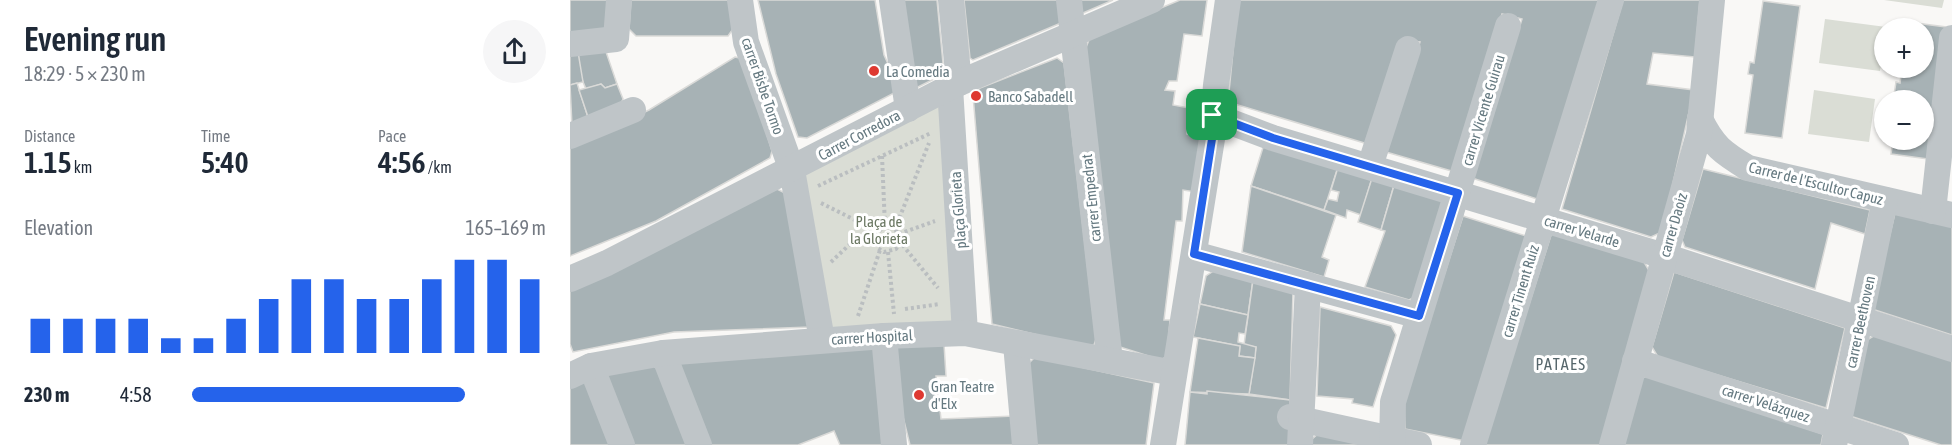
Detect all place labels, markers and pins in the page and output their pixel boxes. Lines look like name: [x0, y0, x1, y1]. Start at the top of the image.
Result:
place label: La Comedia: [886, 63, 950, 80]
marker: La Comedia: [867, 64, 881, 78]
place label: Banco Sabadell: [988, 88, 1073, 105]
marker: Banco Sabadell: [969, 89, 983, 103]
pin: [1186, 89, 1237, 140]
place label: Gran Teatre d'Elx: [931, 378, 995, 412]
marker: Gran Teatre d'Elx: [912, 388, 926, 402]

